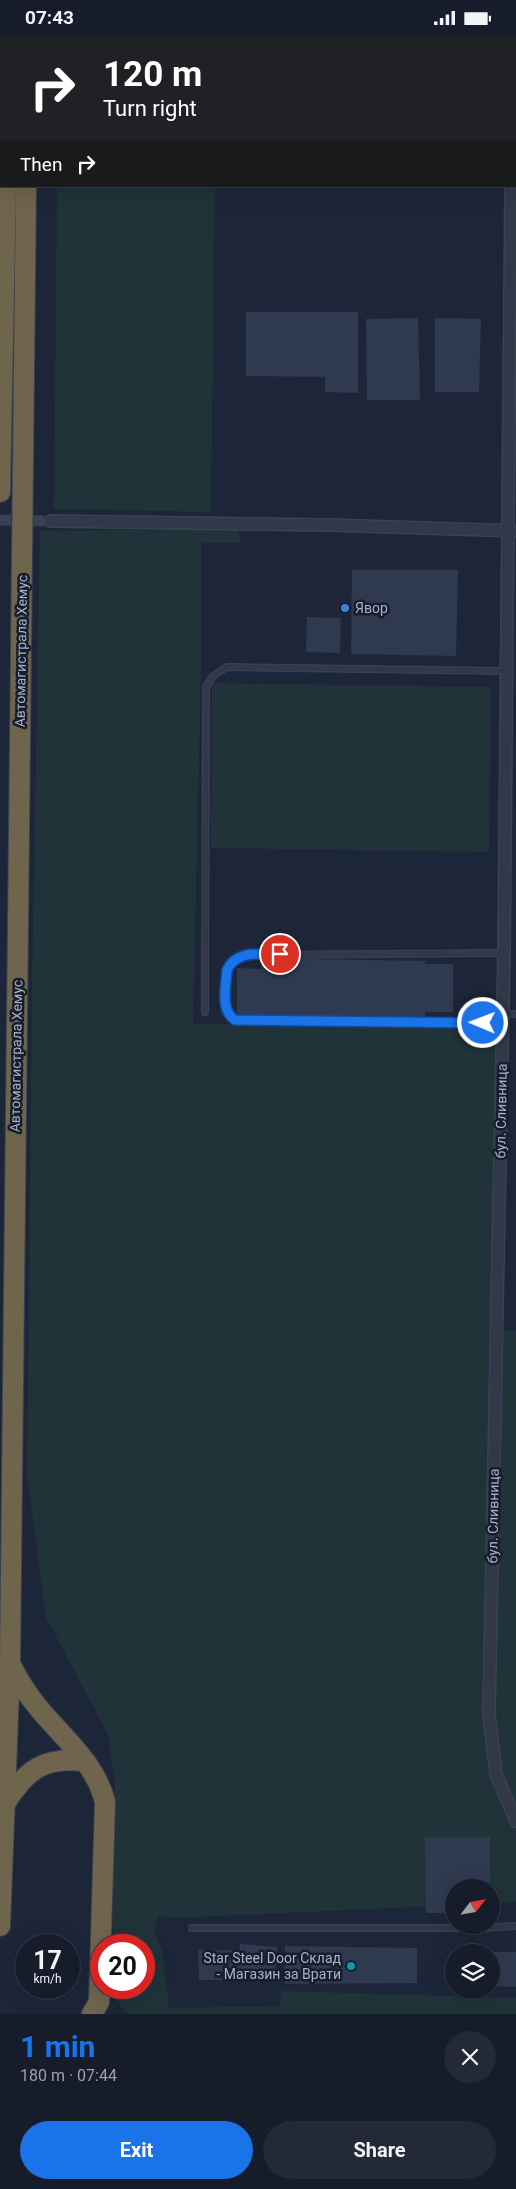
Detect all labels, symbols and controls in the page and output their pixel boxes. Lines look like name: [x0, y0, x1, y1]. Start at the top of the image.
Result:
text: 07:43: [25, 6, 74, 29]
text: 120 m: [103, 54, 202, 95]
icon: right: [20, 55, 85, 120]
text: Turn right: [103, 96, 197, 121]
icon: right: [72, 150, 100, 178]
text: Then: [20, 153, 62, 176]
street label: Автомагистрала Хемус: [12, 575, 30, 727]
place label: Явор: [355, 600, 388, 616]
marker: Явор: [339, 602, 351, 614]
pin: [259, 933, 301, 975]
icon: arrive: [266, 940, 294, 968]
street label: Автомагистрала Хемус: [7, 980, 25, 1132]
position arrow: [456, 996, 508, 1048]
street label: бул. Сливница: [492, 1064, 510, 1158]
street label: бул. Сливница: [484, 1469, 502, 1563]
north arrow: [445, 1879, 500, 1934]
map controls: [445, 1879, 500, 1999]
speed limit sign: 20: [90, 1934, 155, 1999]
button: layers: [445, 1944, 500, 1999]
text: 17: [33, 1946, 62, 1975]
place label: Star Steel Door Склад - Магазин за Врати: [203, 1950, 342, 1982]
marker: Star Steel Door Склад - Магазин за Врати: [345, 1960, 357, 1972]
text: km/h: [33, 1972, 62, 1986]
text: 1 min: [20, 2029, 95, 2064]
button: close: [444, 2031, 496, 2083]
text: 180 m · 07:44: [20, 2066, 117, 2085]
button: Exit: [20, 2121, 253, 2179]
button: Share: [263, 2121, 496, 2179]

